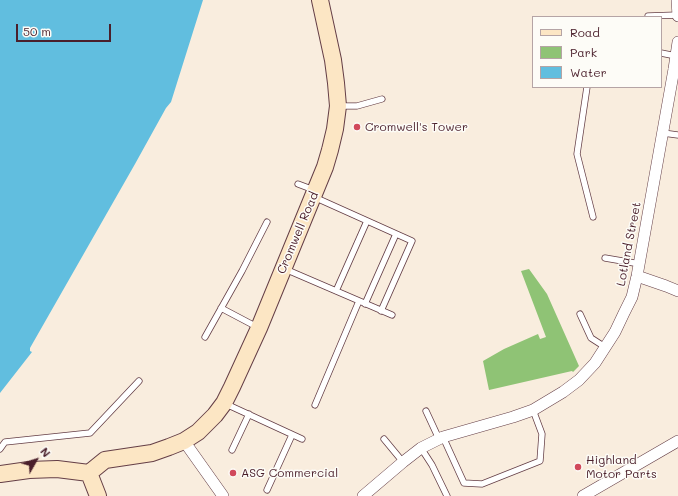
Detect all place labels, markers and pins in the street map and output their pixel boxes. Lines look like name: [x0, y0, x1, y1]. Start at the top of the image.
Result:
place label: Cromwell's Tower: [365, 120, 468, 134]
marker: Cromwell's Tower: [352, 122, 362, 132]
place label: Highland Motor Parts: [586, 453, 657, 481]
marker: Highland Motor Parts: [573, 462, 583, 472]
place label: ASG Commercial: [241, 466, 338, 480]
marker: ASG Commercial: [228, 468, 238, 478]

